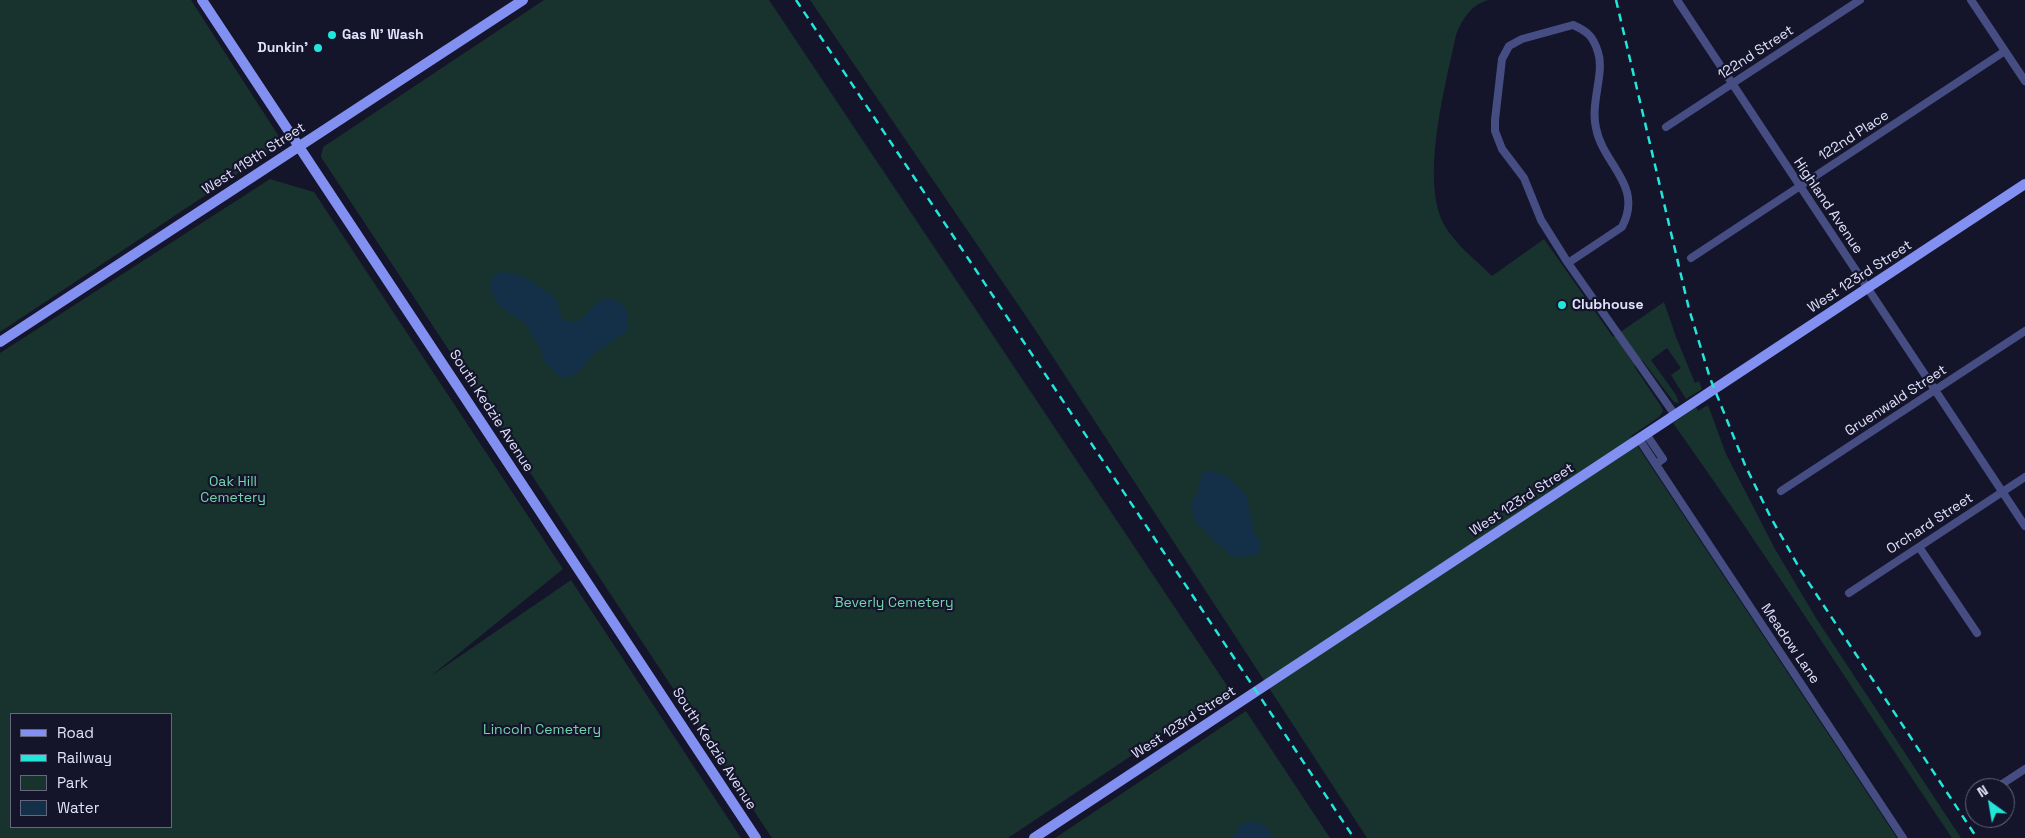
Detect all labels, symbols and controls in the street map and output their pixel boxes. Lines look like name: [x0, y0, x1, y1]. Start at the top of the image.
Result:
street label: 122nd Street: [1715, 22, 1797, 84]
place label: Gas N' Wash: [342, 27, 424, 43]
marker: Gas N' Wash: [326, 29, 338, 41]
place label: Dunkin': [257, 40, 308, 56]
marker: Dunkin': [312, 42, 324, 54]
street label: 122nd Place: [1816, 107, 1892, 165]
street label: West 119th Street: [199, 119, 309, 199]
street label: Highland Avenue: [1790, 155, 1866, 257]
street label: West 123rd Street: [1805, 237, 1915, 317]
place label: Clubhouse: [1572, 297, 1644, 313]
marker: Clubhouse: [1556, 299, 1568, 311]
street label: South Kedzie Avenue: [445, 347, 537, 475]
street label: Gruenwald Street: [1842, 362, 1950, 440]
street label: West 123rd Street: [1467, 460, 1577, 540]
park label: Oak Hill Cemetery: [200, 474, 266, 507]
street label: Orchard Street: [1884, 490, 1976, 558]
park label: Beverly Cemetery: [834, 595, 954, 611]
street label: Meadow Lane: [1757, 601, 1823, 687]
street label: West 123rd Street: [1129, 683, 1239, 763]
street label: South Kedzie Avenue: [668, 685, 760, 813]
legend: [10, 713, 172, 828]
park label: Lincoln Cemetery: [483, 722, 601, 738]
text: Road: [57, 723, 94, 742]
text: Railway: [57, 748, 112, 767]
text: Park: [57, 773, 88, 792]
north arrow: [1965, 778, 2015, 828]
text: N: [1974, 781, 1991, 801]
text: Water: [57, 798, 99, 817]

